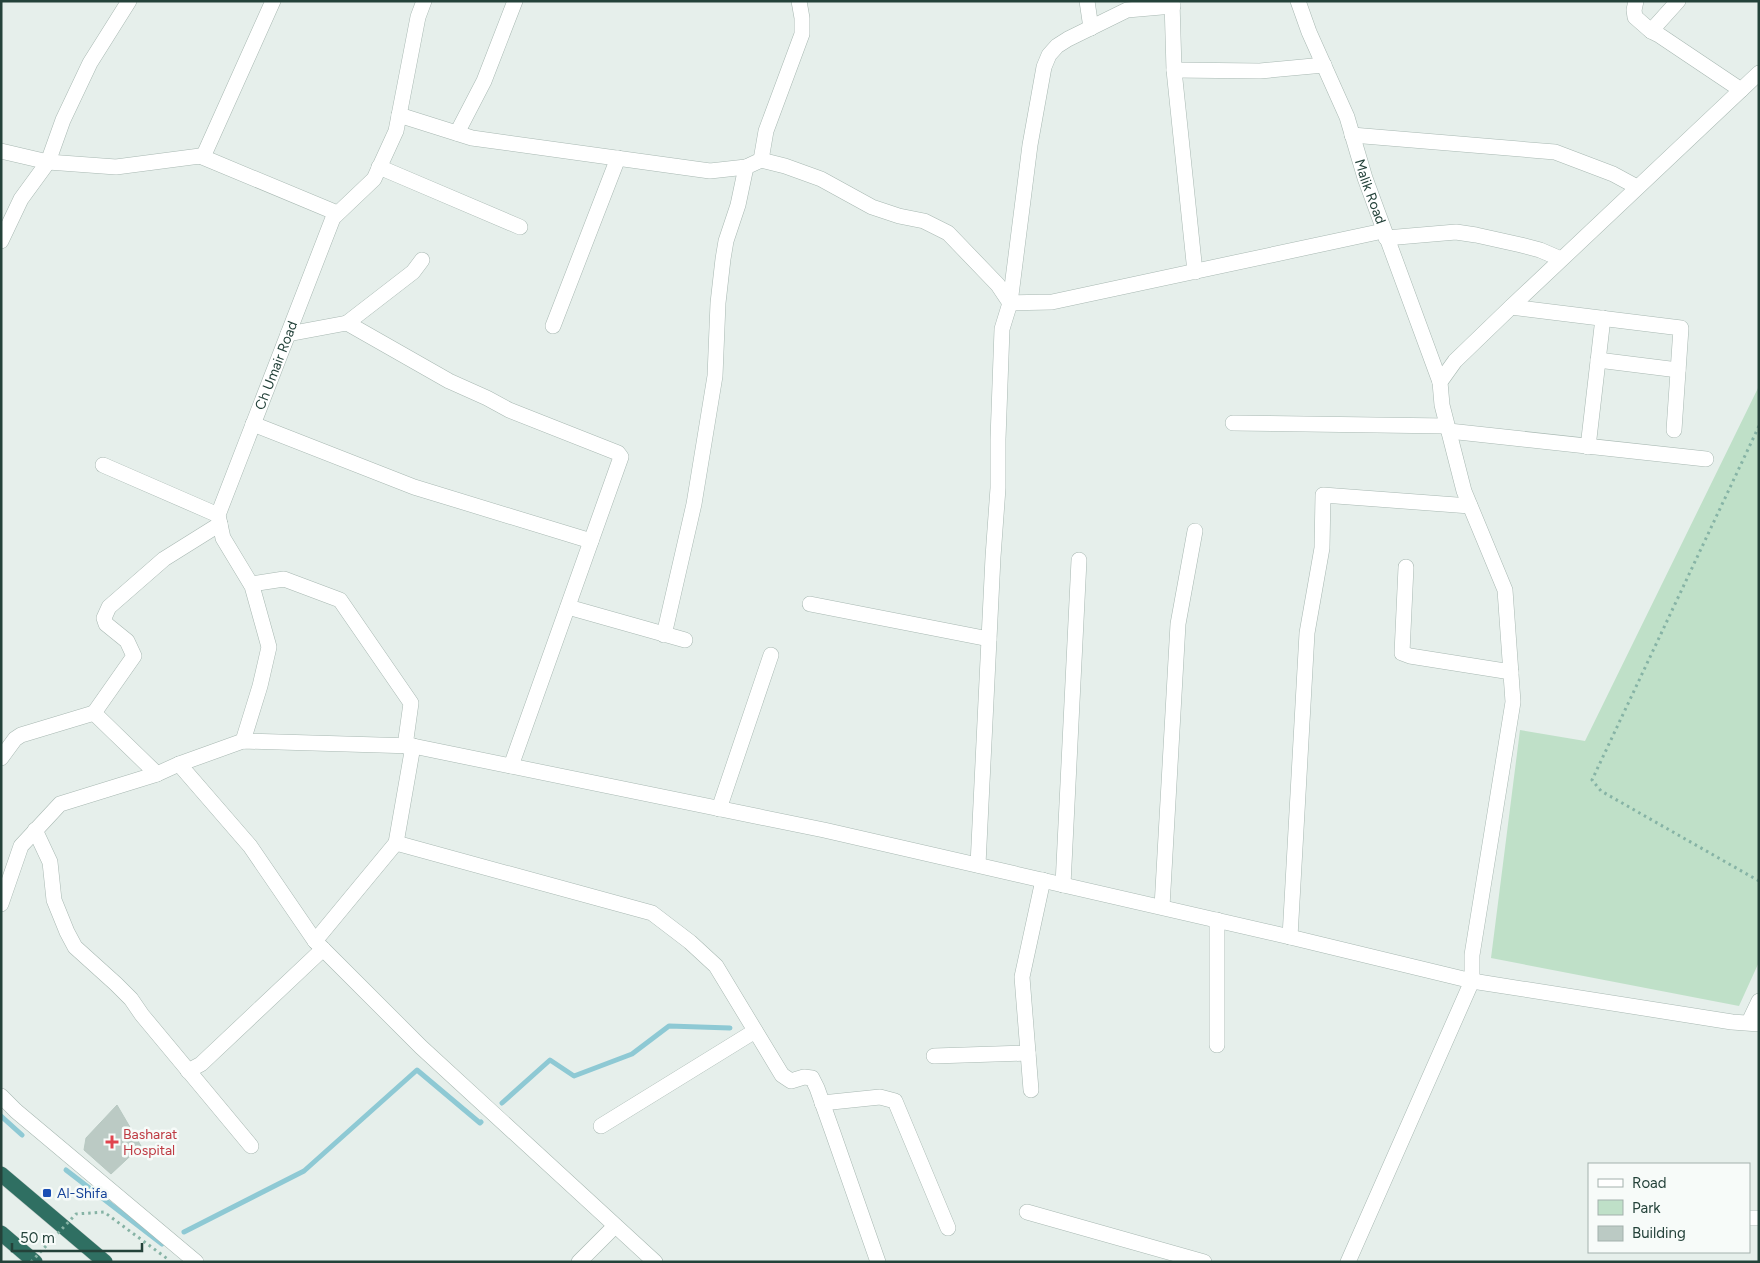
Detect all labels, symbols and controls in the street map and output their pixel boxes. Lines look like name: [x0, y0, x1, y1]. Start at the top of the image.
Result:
street label: Malik Road: [1351, 157, 1390, 226]
street label: Ch Umair Road: [251, 318, 301, 412]
place label: Basharat Hospital: [123, 1126, 177, 1159]
marker: Basharat Hospital: [105, 1135, 119, 1149]
legend: [1588, 1163, 1750, 1253]
text: Road: [1632, 1174, 1667, 1192]
place label: Al-Shifa: [57, 1185, 107, 1202]
marker: Al-Shifa: [41, 1187, 53, 1199]
text: Park: [1632, 1199, 1661, 1217]
scale bar: [12, 1220, 142, 1252]
text: Building: [1632, 1224, 1686, 1242]
text: 50 m: [20, 1229, 55, 1247]

